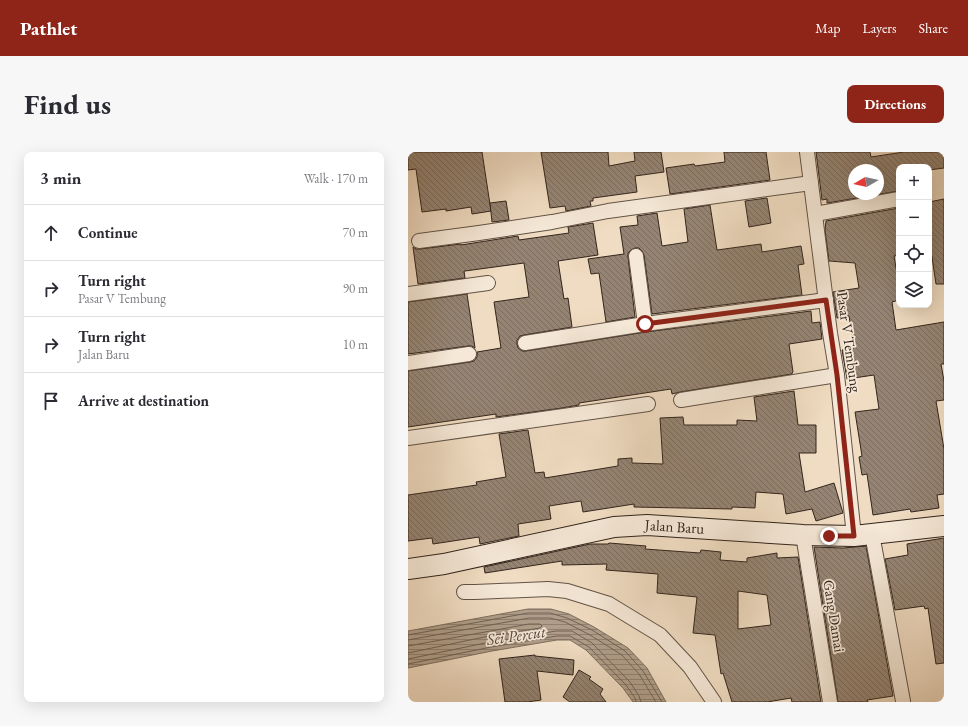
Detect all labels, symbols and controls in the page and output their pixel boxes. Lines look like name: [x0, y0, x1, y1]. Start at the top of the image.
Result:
text: Pathlet: [20, 16, 77, 41]
text: Map: [815, 19, 840, 37]
text: Layers: [862, 19, 897, 37]
text: Share: [919, 19, 948, 37]
button: Directions: [847, 85, 944, 123]
text: Find us: [24, 86, 111, 122]
north arrow: [848, 164, 884, 200]
map controls: [896, 164, 932, 308]
button: +: [896, 164, 932, 200]
text: 3 min: [40, 167, 81, 189]
text: Walk · 170 m: [304, 170, 368, 187]
button: −: [896, 200, 932, 236]
icon: ahead: [40, 222, 62, 244]
text: Continue: [78, 223, 138, 242]
text: 70 m: [343, 224, 368, 241]
button: locate: [896, 236, 932, 272]
text: Turn right: [78, 271, 146, 290]
button: layers: [896, 272, 932, 308]
icon: right: [40, 278, 62, 300]
text: 90 m: [343, 280, 368, 297]
text: Pasar V Tembung: [78, 290, 166, 307]
street label: Pasar V Tembung: [833, 290, 866, 394]
route start: [636, 315, 654, 333]
text: Turn right: [78, 327, 146, 346]
icon: right: [40, 334, 62, 356]
text: 10 m: [343, 336, 368, 353]
text: Jalan Baru: [78, 346, 129, 363]
icon: arrive: [40, 390, 62, 412]
text: Arrive at destination: [78, 391, 209, 410]
street label: Jalan Baru: [642, 515, 705, 538]
route end: [820, 527, 838, 545]
street label: Gang Damai: [819, 578, 850, 654]
water label: Sei Percut: [484, 621, 548, 650]

